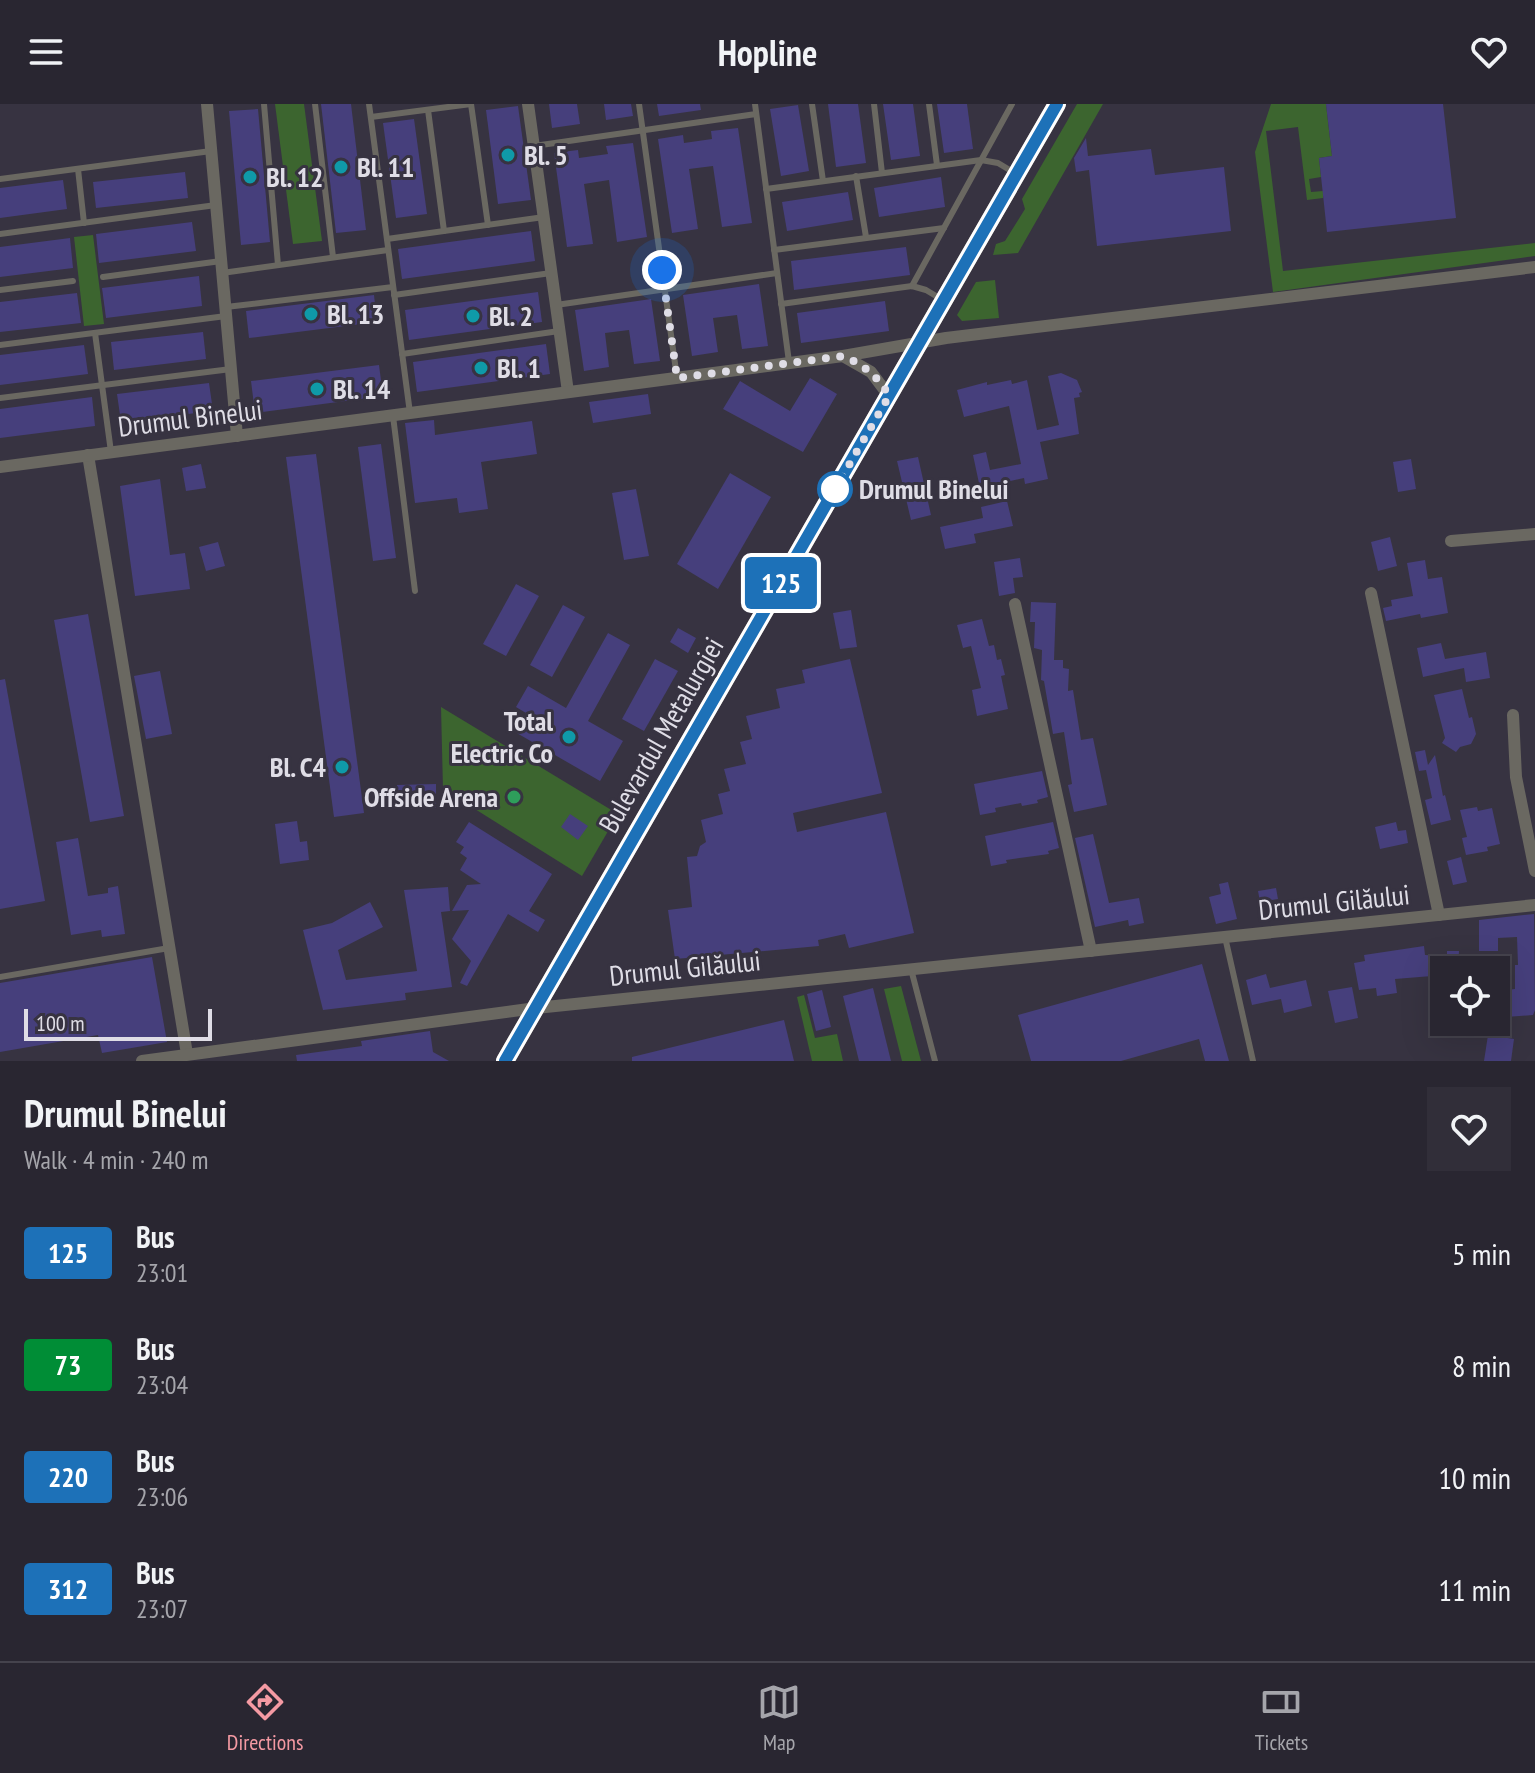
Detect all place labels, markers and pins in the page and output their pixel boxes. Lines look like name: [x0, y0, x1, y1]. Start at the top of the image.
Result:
place label: Bl. 5: [524, 136, 568, 173]
marker: Bl. 5: [499, 146, 517, 164]
place label: Bl. 11: [357, 148, 414, 185]
place label: Bl. 12: [266, 158, 323, 195]
marker: Bl. 11: [332, 158, 350, 176]
marker: Bl. 12: [241, 168, 259, 186]
place label: Bl. 13: [327, 295, 384, 332]
place label: Bl. 2: [489, 297, 533, 334]
marker: Bl. 13: [302, 305, 320, 323]
marker: Bl. 2: [464, 307, 482, 325]
place label: Bl. 1: [497, 349, 541, 386]
marker: Bl. 1: [472, 359, 490, 377]
place label: Bl. 14: [333, 370, 391, 407]
marker: Bl. 14: [308, 380, 326, 398]
place label: Drumul Binelui: [859, 470, 1008, 507]
marker: Drumul Binelui: [818, 472, 852, 506]
place label: Total Electric Co: [451, 702, 553, 771]
marker: Total Electric Co: [560, 728, 578, 746]
place label: Bl. C4: [270, 748, 327, 785]
marker: Bl. C4: [333, 758, 351, 776]
place label: Offside Arena: [364, 778, 498, 815]
marker: Offside Arena: [505, 788, 523, 806]

